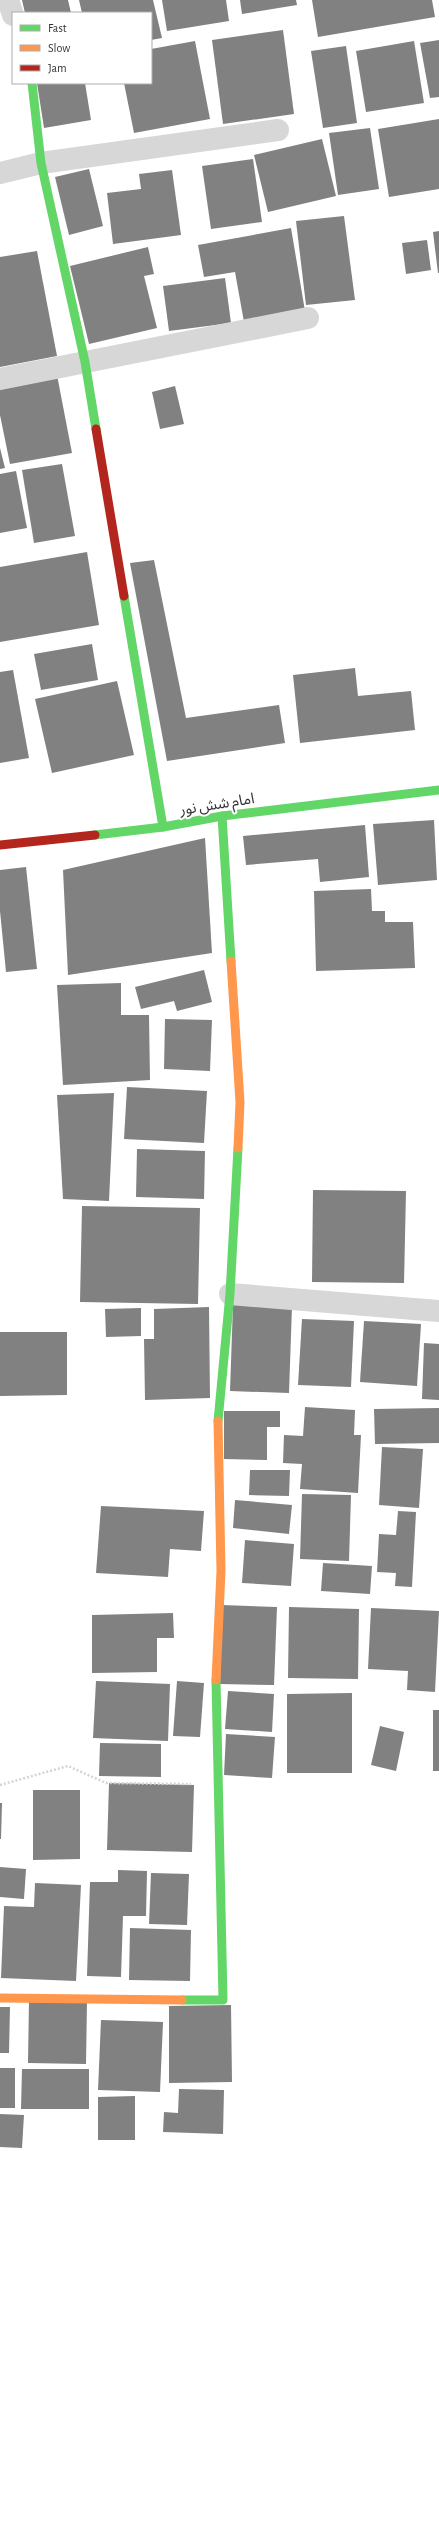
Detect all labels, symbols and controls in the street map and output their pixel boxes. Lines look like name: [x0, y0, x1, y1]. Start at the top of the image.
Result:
legend: [12, 12, 152, 84]
text: Fast: [48, 22, 67, 34]
text: Slow: [48, 42, 70, 54]
text: Jam: [48, 62, 67, 74]
street label: امام شش نور: [178, 791, 256, 821]

